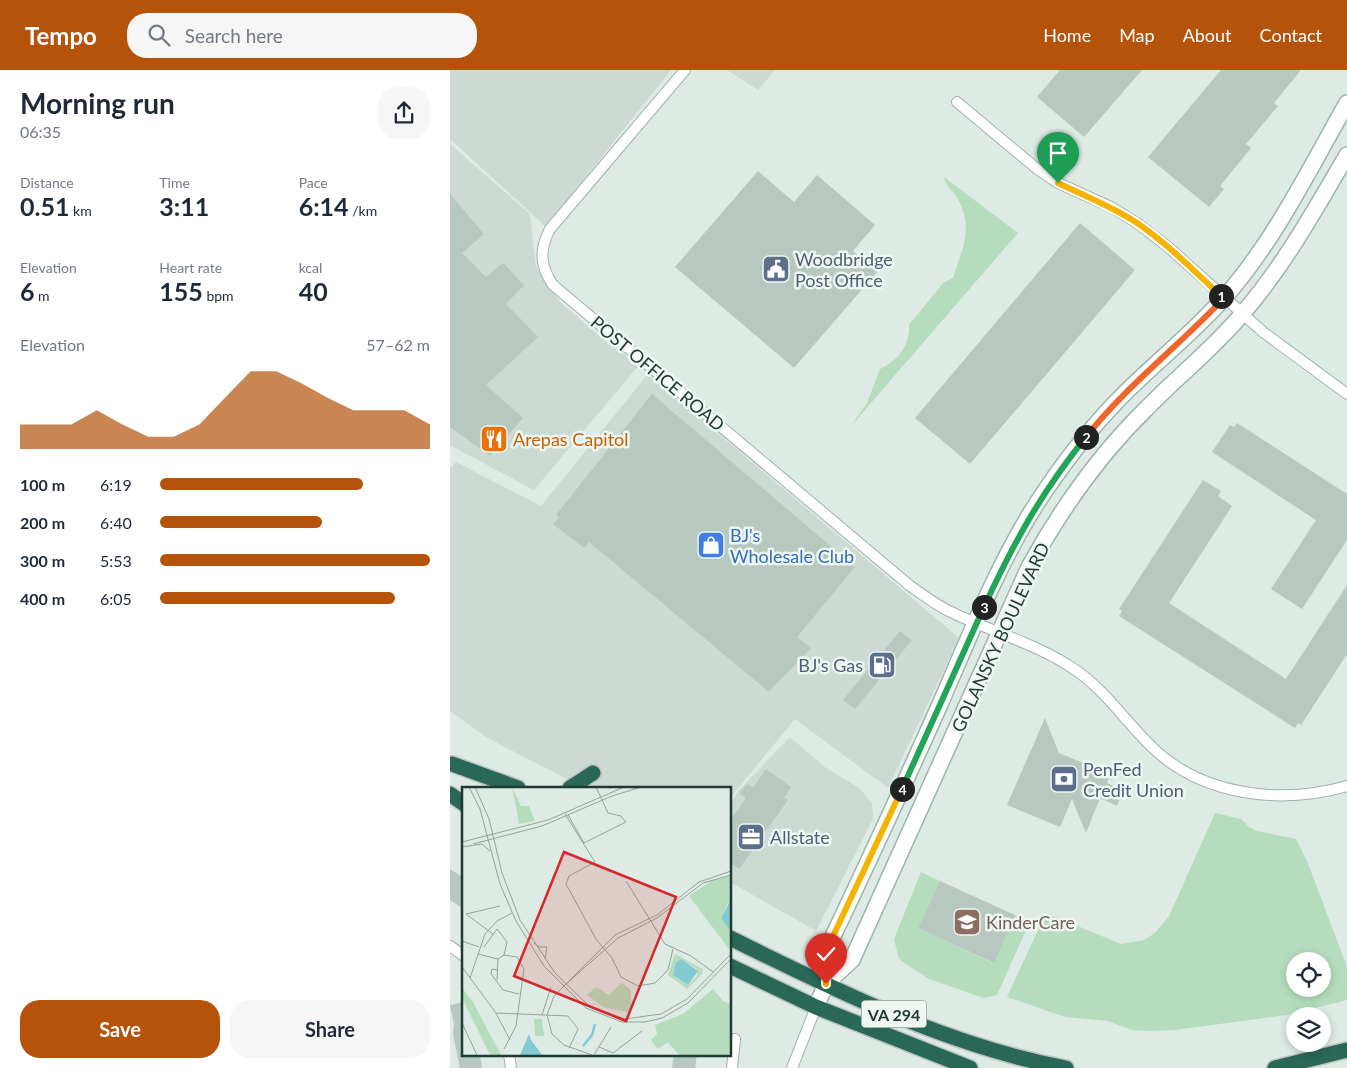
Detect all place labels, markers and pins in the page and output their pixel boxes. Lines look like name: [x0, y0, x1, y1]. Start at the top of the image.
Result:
pin: [1037, 132, 1079, 183]
place label: Woodbridge Post Office: [795, 248, 893, 291]
public building icon: Woodbridge Post Office: [761, 254, 791, 284]
pin: 1: [1208, 284, 1234, 308]
restaurant icon: Arepas Capitol: [479, 424, 509, 454]
pin: 2: [1074, 424, 1098, 450]
place label: Arepas Capitol: [513, 428, 629, 450]
place label: BJ's Wholesale Club: [730, 524, 854, 567]
shop icon: BJ's Wholesale Club: [696, 530, 726, 560]
pin: 3: [972, 594, 996, 620]
fuel station icon: BJ's Gas: [867, 650, 897, 680]
place label: BJ's Gas: [798, 654, 863, 676]
place label: PenFed Credit Union: [1083, 758, 1184, 801]
bank icon: PenFed Credit Union: [1049, 764, 1079, 794]
pin: 4: [890, 776, 914, 802]
office icon: Allstate: [736, 822, 766, 852]
place label: Allstate: [770, 826, 830, 848]
school or university icon: KinderCare: [952, 907, 982, 937]
place label: KinderCare: [986, 911, 1075, 933]
pin: [805, 933, 847, 984]

